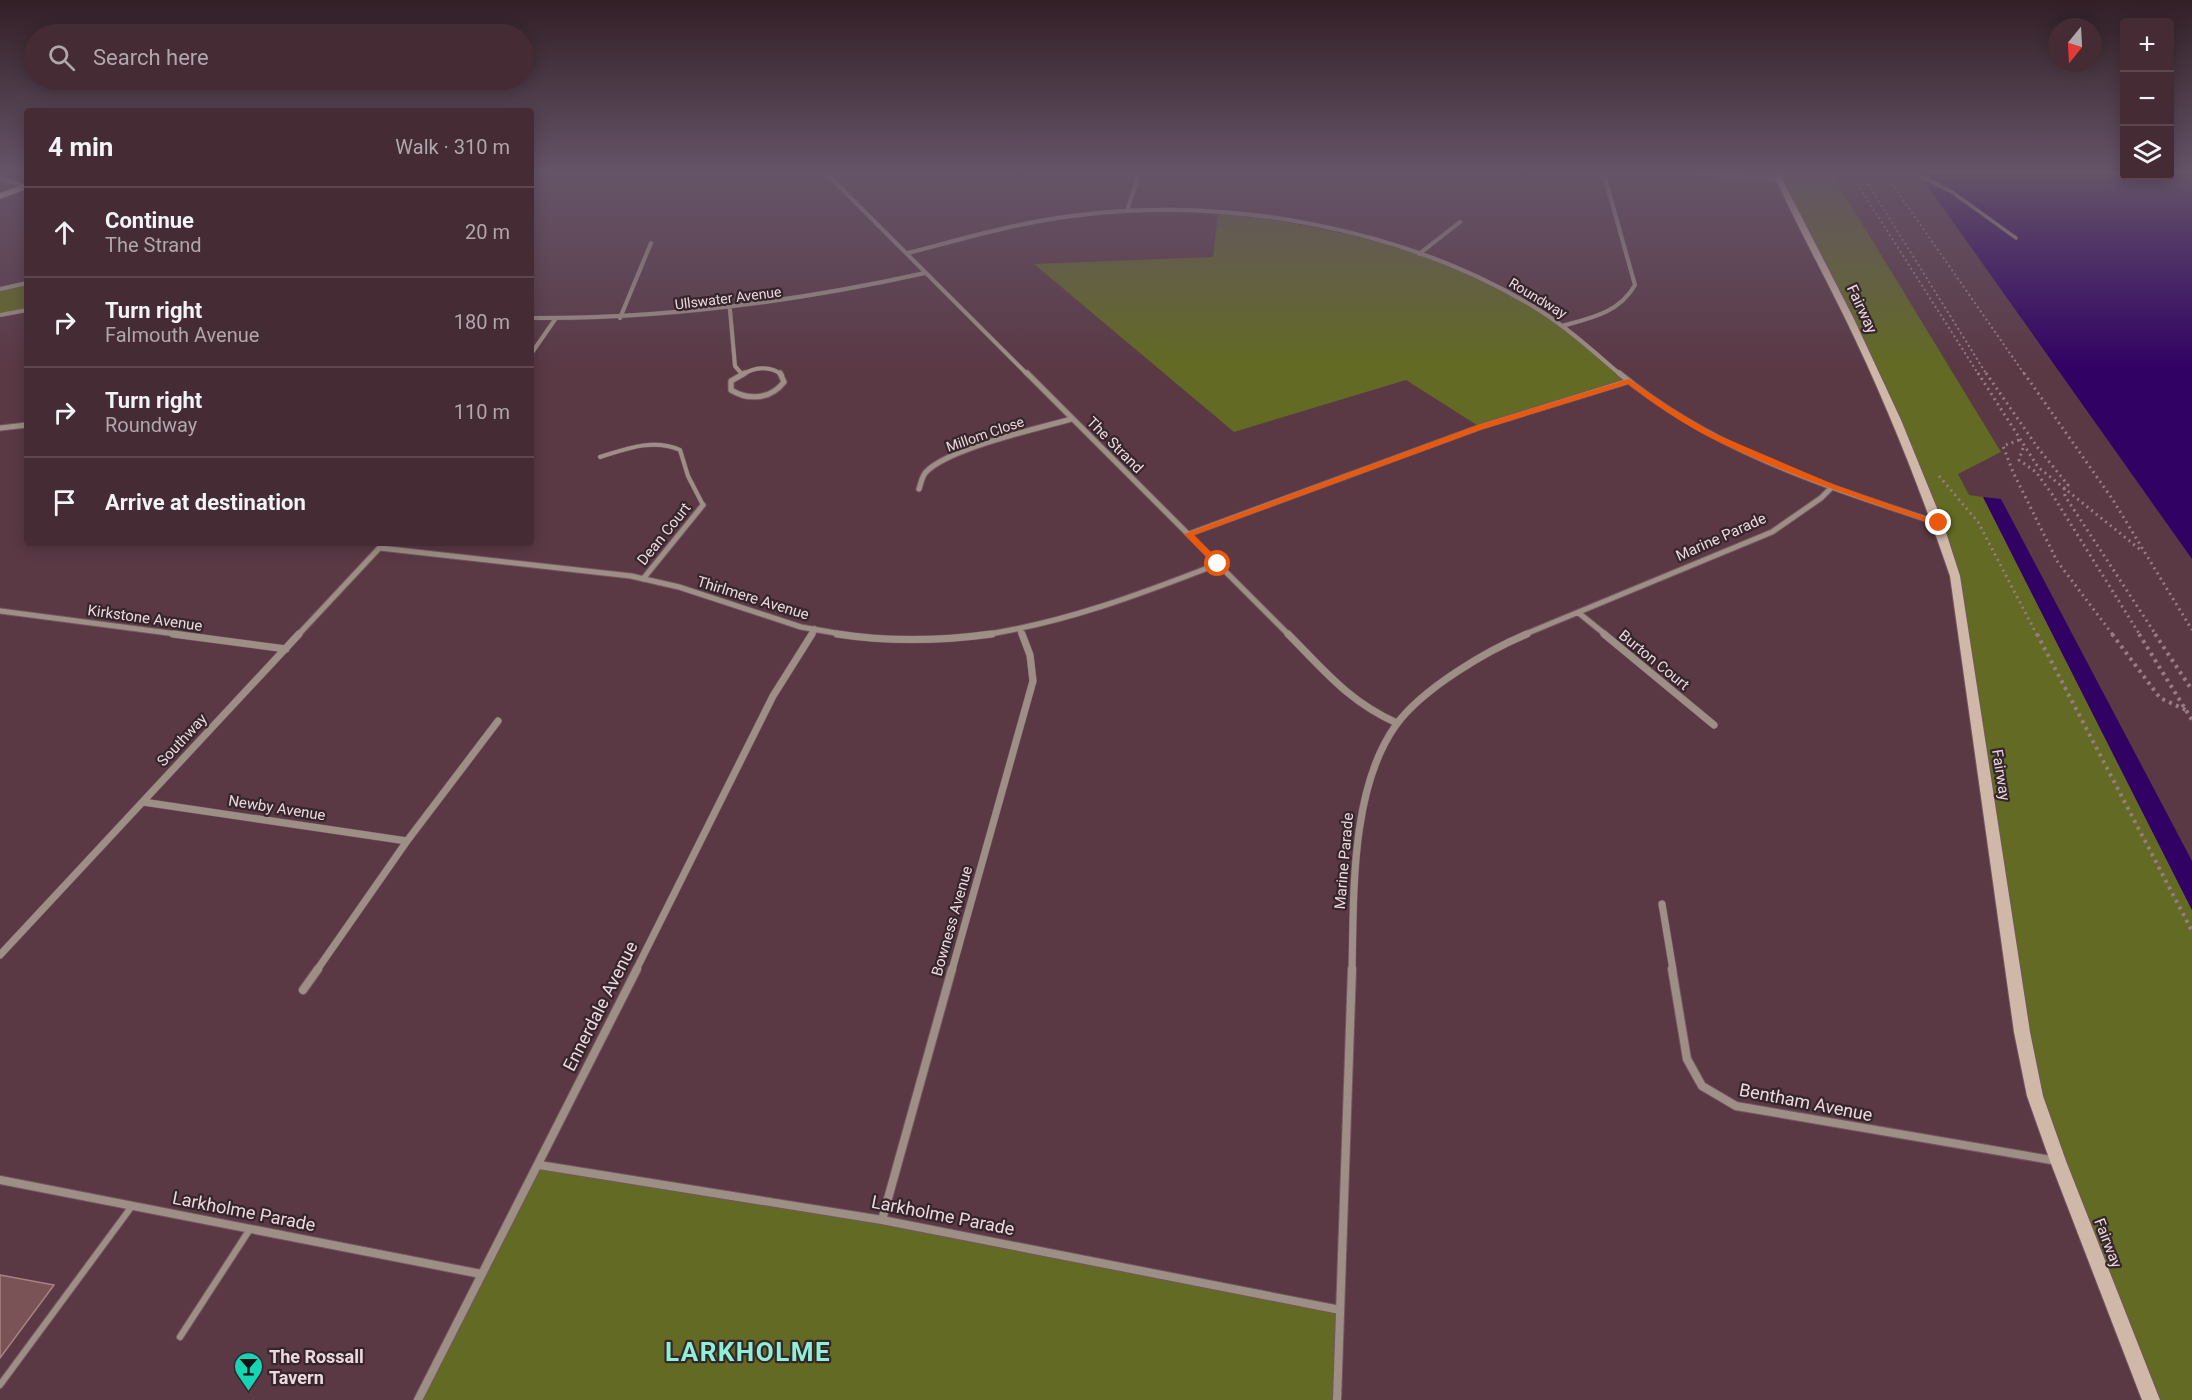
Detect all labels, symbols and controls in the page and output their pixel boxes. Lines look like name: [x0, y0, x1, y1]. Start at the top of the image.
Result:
north arrow: [2048, 18, 2102, 72]
map controls: [2120, 18, 2174, 180]
button: +: [2120, 18, 2174, 72]
search box: [24, 24, 534, 90]
icon: search: [45, 41, 78, 74]
text: Search here: [93, 45, 209, 70]
button: −: [2120, 72, 2174, 126]
button: layers: [2120, 126, 2174, 180]
text: 4 min: [48, 132, 113, 162]
text: Walk · 310 m: [395, 135, 510, 159]
text: Continue: [105, 208, 194, 233]
icon: ahead: [48, 216, 81, 249]
text: 20 m: [465, 220, 510, 244]
text: The Strand: [105, 233, 202, 257]
street label: Roundway: [1506, 275, 1570, 322]
street label: Fairway: [1843, 282, 1881, 336]
street label: Ullswater Avenue: [674, 284, 782, 312]
text: Turn right: [105, 298, 202, 323]
icon: right: [48, 306, 81, 339]
text: 180 m: [454, 310, 510, 334]
text: Falmouth Avenue: [105, 323, 259, 347]
text: Turn right: [105, 388, 202, 413]
icon: right: [48, 396, 81, 429]
text: 110 m: [454, 400, 510, 424]
text: Roundway: [105, 413, 197, 437]
street label: Millom Close: [944, 413, 1026, 455]
street label: The Strand: [1083, 413, 1147, 477]
icon: arrive: [48, 486, 81, 519]
text: Arrive at destination: [105, 490, 306, 515]
street label: Dean Court: [633, 499, 695, 569]
street label: Marine Parade: [1673, 509, 1769, 565]
route end: [1925, 509, 1951, 535]
route start: [1204, 550, 1230, 576]
street label: Thirlmere Avenue: [695, 572, 811, 624]
street label: Kirkstone Avenue: [86, 601, 204, 635]
street label: Burton Court: [1615, 626, 1693, 694]
street label: Southway: [153, 710, 211, 770]
street label: Fairway: [1988, 748, 2014, 802]
street label: Newby Avenue: [227, 791, 327, 825]
street label: Marine Parade: [1331, 812, 1357, 910]
street label: Bowness Avenue: [928, 864, 976, 978]
street label: Ennerdale Avenue: [558, 938, 642, 1074]
street label: Bentham Avenue: [1738, 1079, 1874, 1125]
street label: Larkholme Parade: [171, 1187, 317, 1235]
street label: Larkholme Parade: [870, 1191, 1016, 1239]
street label: Fairway: [2090, 1216, 2126, 1270]
district label: LARKHOLME: [665, 1337, 831, 1367]
place label: The Rossall Tavern: [269, 1346, 364, 1388]
bar icon: The Rossall Tavern: [232, 1350, 264, 1392]

